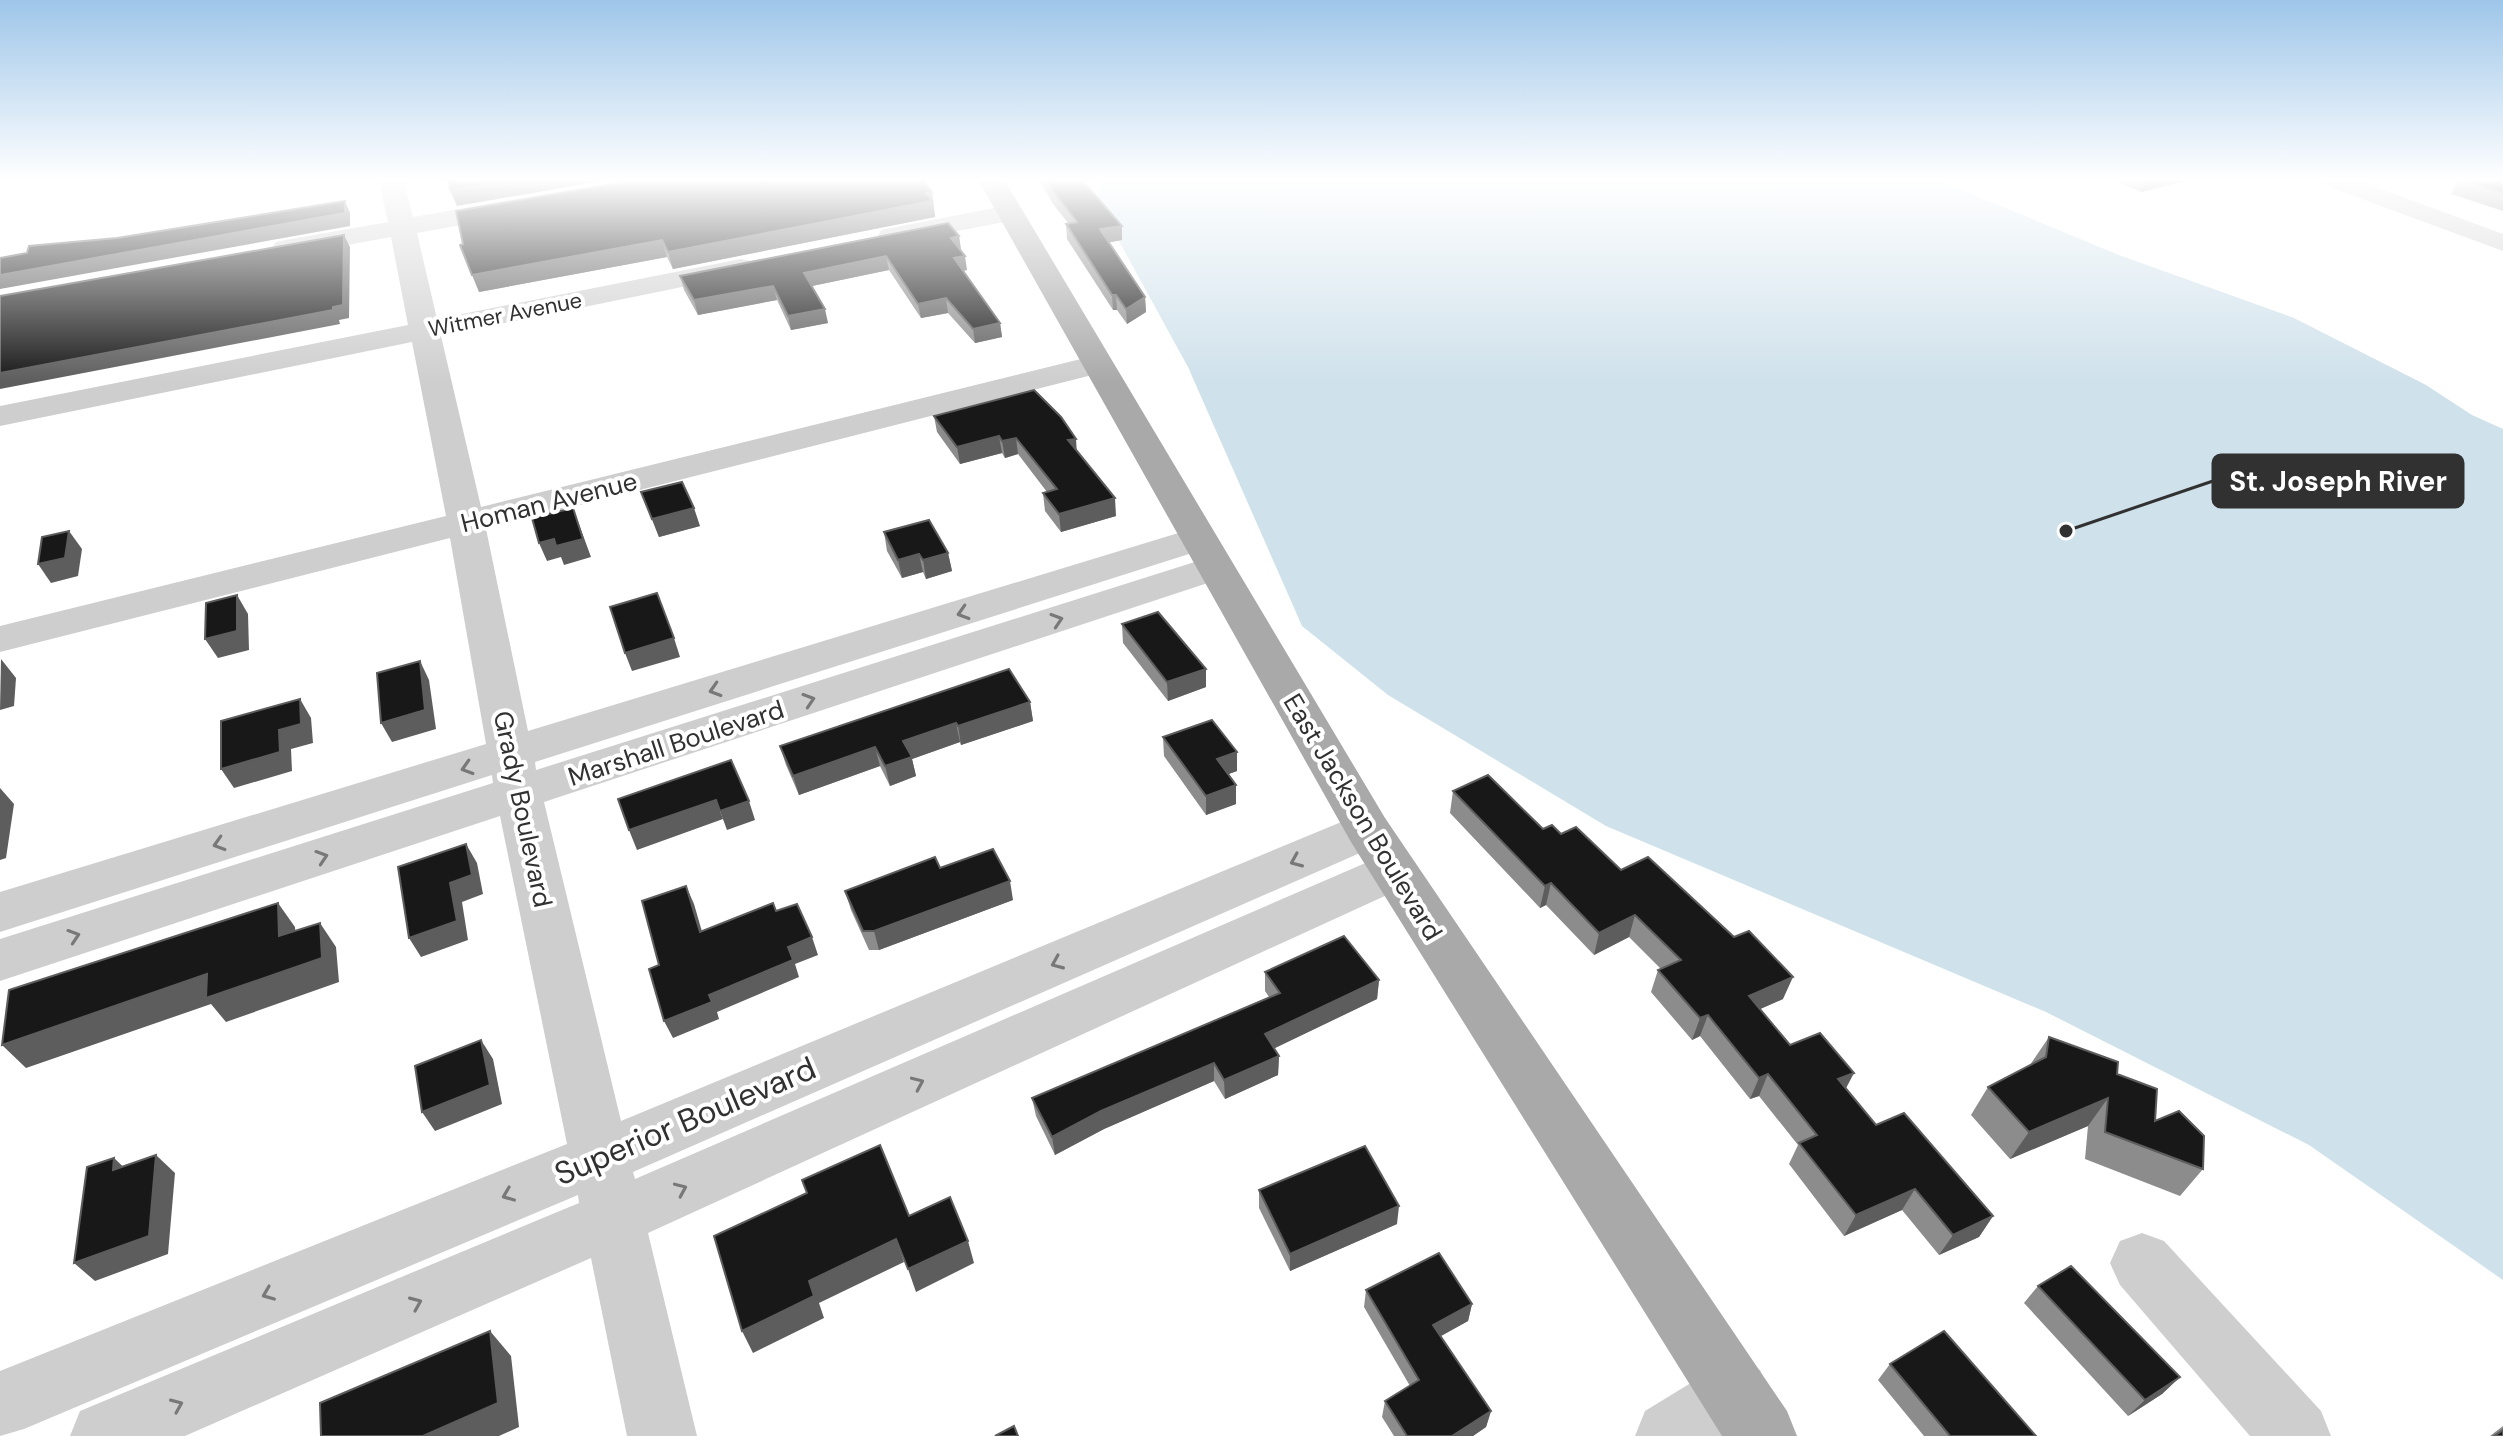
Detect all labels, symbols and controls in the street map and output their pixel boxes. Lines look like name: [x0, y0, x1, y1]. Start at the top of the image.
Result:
street label: Witmer Avenue: [426, 285, 584, 344]
callout: St. Joseph River: [2213, 455, 2463, 507]
text: St. Joseph River: [2229, 463, 2447, 500]
street label: Homan Avenue: [457, 464, 641, 540]
one-way arrow: [957, 603, 971, 619]
one-way arrow: [1049, 613, 1063, 629]
one-way arrow: [709, 681, 723, 697]
street label: East Jackson Boulevard: [1276, 687, 1450, 947]
street label: Marshall Boulevard: [564, 692, 788, 794]
one-way arrow: [802, 693, 816, 709]
street label: Grady Boulevard: [486, 708, 560, 910]
one-way arrow: [461, 758, 475, 774]
one-way arrow: [212, 835, 226, 851]
one-way arrow: [315, 850, 328, 866]
one-way arrow: [1290, 851, 1304, 867]
one-way arrow: [67, 930, 81, 946]
one-way arrow: [1051, 953, 1065, 969]
street label: Superior Boulevard: [548, 1047, 822, 1195]
one-way arrow: [910, 1077, 924, 1093]
one-way arrow: [672, 1183, 687, 1199]
one-way arrow: [502, 1186, 516, 1202]
one-way arrow: [262, 1285, 276, 1301]
one-way arrow: [408, 1297, 422, 1313]
one-way arrow: [169, 1399, 183, 1415]

